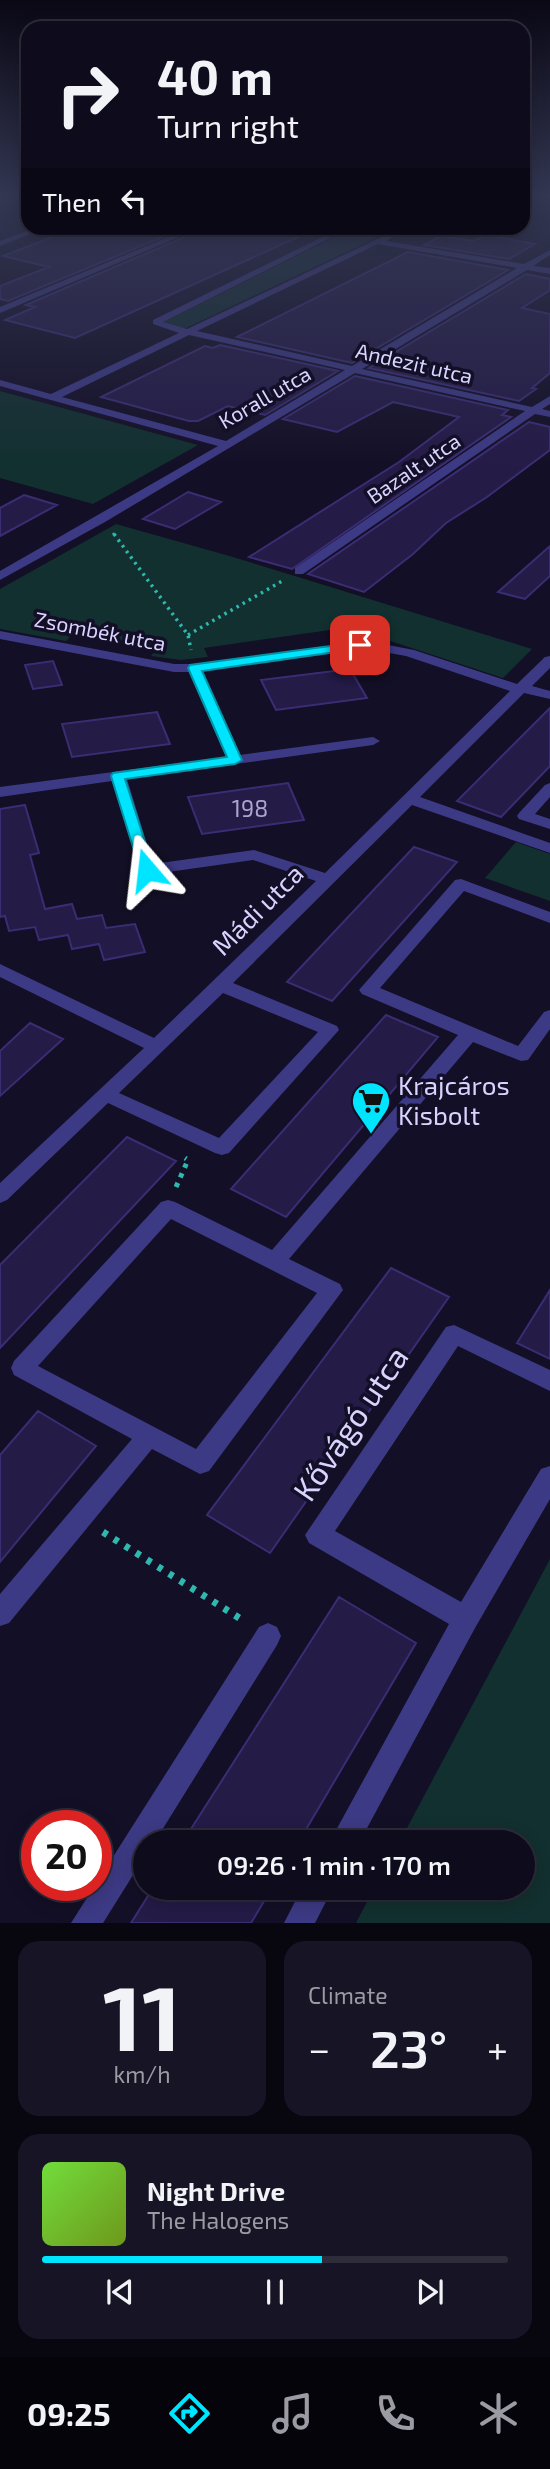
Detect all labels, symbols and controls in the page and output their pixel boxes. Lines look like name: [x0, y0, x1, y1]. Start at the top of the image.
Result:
text: 40 m: [157, 46, 273, 105]
icon: right: [42, 49, 133, 140]
text: Turn right: [157, 106, 299, 144]
icon: left: [115, 182, 153, 220]
text: Then: [42, 186, 101, 217]
street label: Andezit utca: [354, 337, 475, 388]
street label: Korall utca: [214, 360, 315, 433]
street label: Bazalt utca: [362, 427, 465, 508]
street label: Zsombék utca: [33, 606, 168, 655]
pin: [330, 615, 390, 675]
icon: arrive: [341, 626, 379, 664]
house number: 198: [232, 794, 268, 822]
position arrow: [110, 833, 184, 907]
street label: Mádi utca: [205, 857, 309, 961]
place label: Krajcáros Kisbolt: [398, 1069, 510, 1130]
supermarket icon: Krajcáros Kisbolt: [350, 1080, 392, 1135]
street label: Kővágó utca: [284, 1339, 415, 1507]
speed limit sign: 20: [21, 1810, 112, 1901]
text: 09:26 · 1 min · 170 m: [217, 1849, 451, 1880]
text: 11: [103, 1960, 181, 2069]
text: Climate: [308, 1981, 388, 2009]
text: 23°: [370, 2016, 447, 2078]
text: −: [308, 2025, 330, 2071]
text: +: [487, 2025, 508, 2071]
text: km/h: [113, 2060, 171, 2088]
text: Night Drive: [147, 2175, 285, 2206]
text: The Halogens: [147, 2206, 289, 2234]
icon: previous: [101, 2273, 139, 2311]
icon: pause: [256, 2273, 294, 2311]
icon: next: [411, 2273, 449, 2311]
icon: directions: [165, 2389, 214, 2438]
icon: music: [268, 2389, 317, 2438]
icon: phone: [371, 2389, 420, 2438]
icon: climate: [474, 2389, 523, 2438]
text: 09:25: [27, 2394, 111, 2432]

